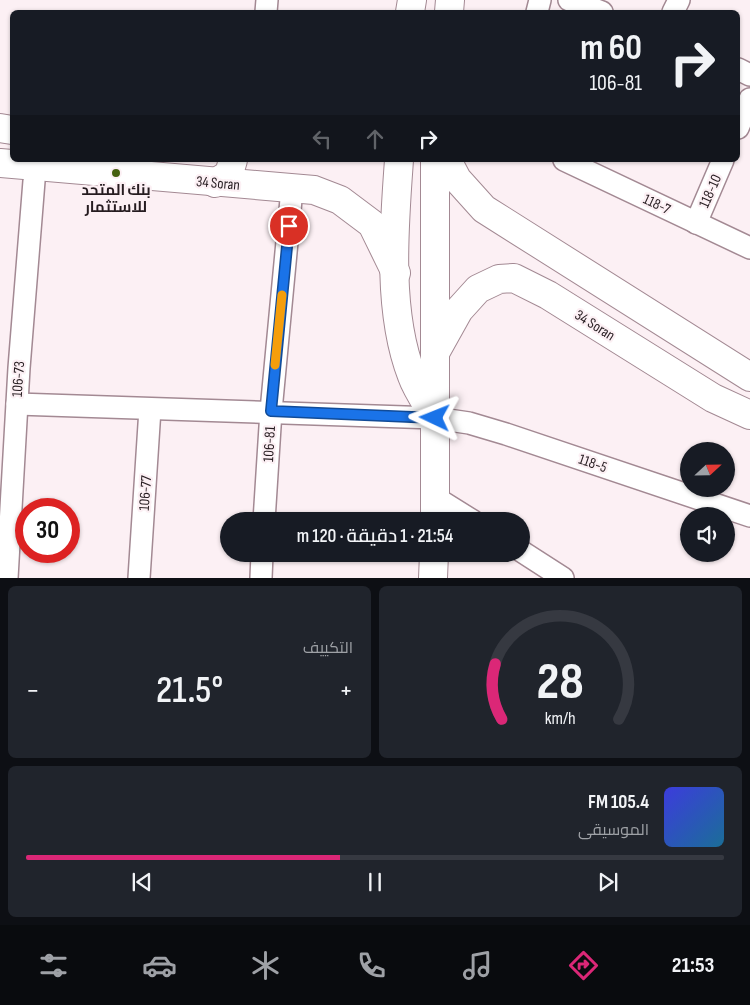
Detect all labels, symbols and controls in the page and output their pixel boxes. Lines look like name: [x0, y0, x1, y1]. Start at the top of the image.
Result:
text: 60 m: [580, 27, 642, 70]
icon: right: [660, 30, 725, 95]
text: 106-81: [589, 70, 642, 97]
icon: left: [308, 125, 336, 153]
icon: ahead: [361, 125, 389, 153]
icon: right: [414, 125, 442, 153]
marker: بنك المتحد للاستثمار: [110, 167, 122, 179]
street label: 34 Soran: [195, 172, 241, 195]
street label: 118-10: [695, 172, 726, 211]
place label: بنك المتحد للاستثمار: [81, 181, 151, 217]
street label: 118-7: [640, 190, 673, 219]
pin: [268, 205, 310, 247]
icon: arrive: [275, 212, 303, 240]
street label: 34 Soran: [571, 306, 618, 345]
street label: 106-73: [8, 361, 29, 398]
position arrow: [408, 391, 460, 443]
street label: 106-81: [259, 425, 280, 462]
north arrow: [680, 442, 735, 498]
map controls: [680, 442, 735, 562]
street label: 118-5: [576, 450, 609, 477]
street label: 106-77: [135, 475, 156, 511]
speed limit sign: 30: [15, 498, 80, 563]
button: sound: [680, 507, 735, 562]
text: 21:54 · 1 دقيقة · 120 m: [297, 525, 453, 548]
text: التكييف: [303, 639, 353, 658]
text: 28: [537, 651, 584, 714]
text: 21.5°: [156, 668, 223, 713]
text: −: [26, 674, 40, 707]
text: +: [339, 674, 353, 707]
text: km/h: [545, 708, 576, 729]
text: 105.4 FM: [588, 791, 649, 814]
text: الموسيقى: [578, 821, 649, 840]
icon: previous: [128, 868, 156, 896]
icon: pause: [361, 868, 389, 896]
icon: next: [594, 868, 622, 896]
icon: filters: [36, 948, 71, 983]
icon: car: [142, 948, 177, 983]
icon: climate: [248, 948, 283, 983]
icon: phone: [354, 948, 389, 983]
icon: music: [460, 948, 495, 983]
icon: directions: [566, 948, 601, 983]
text: 21:53: [672, 952, 714, 979]

